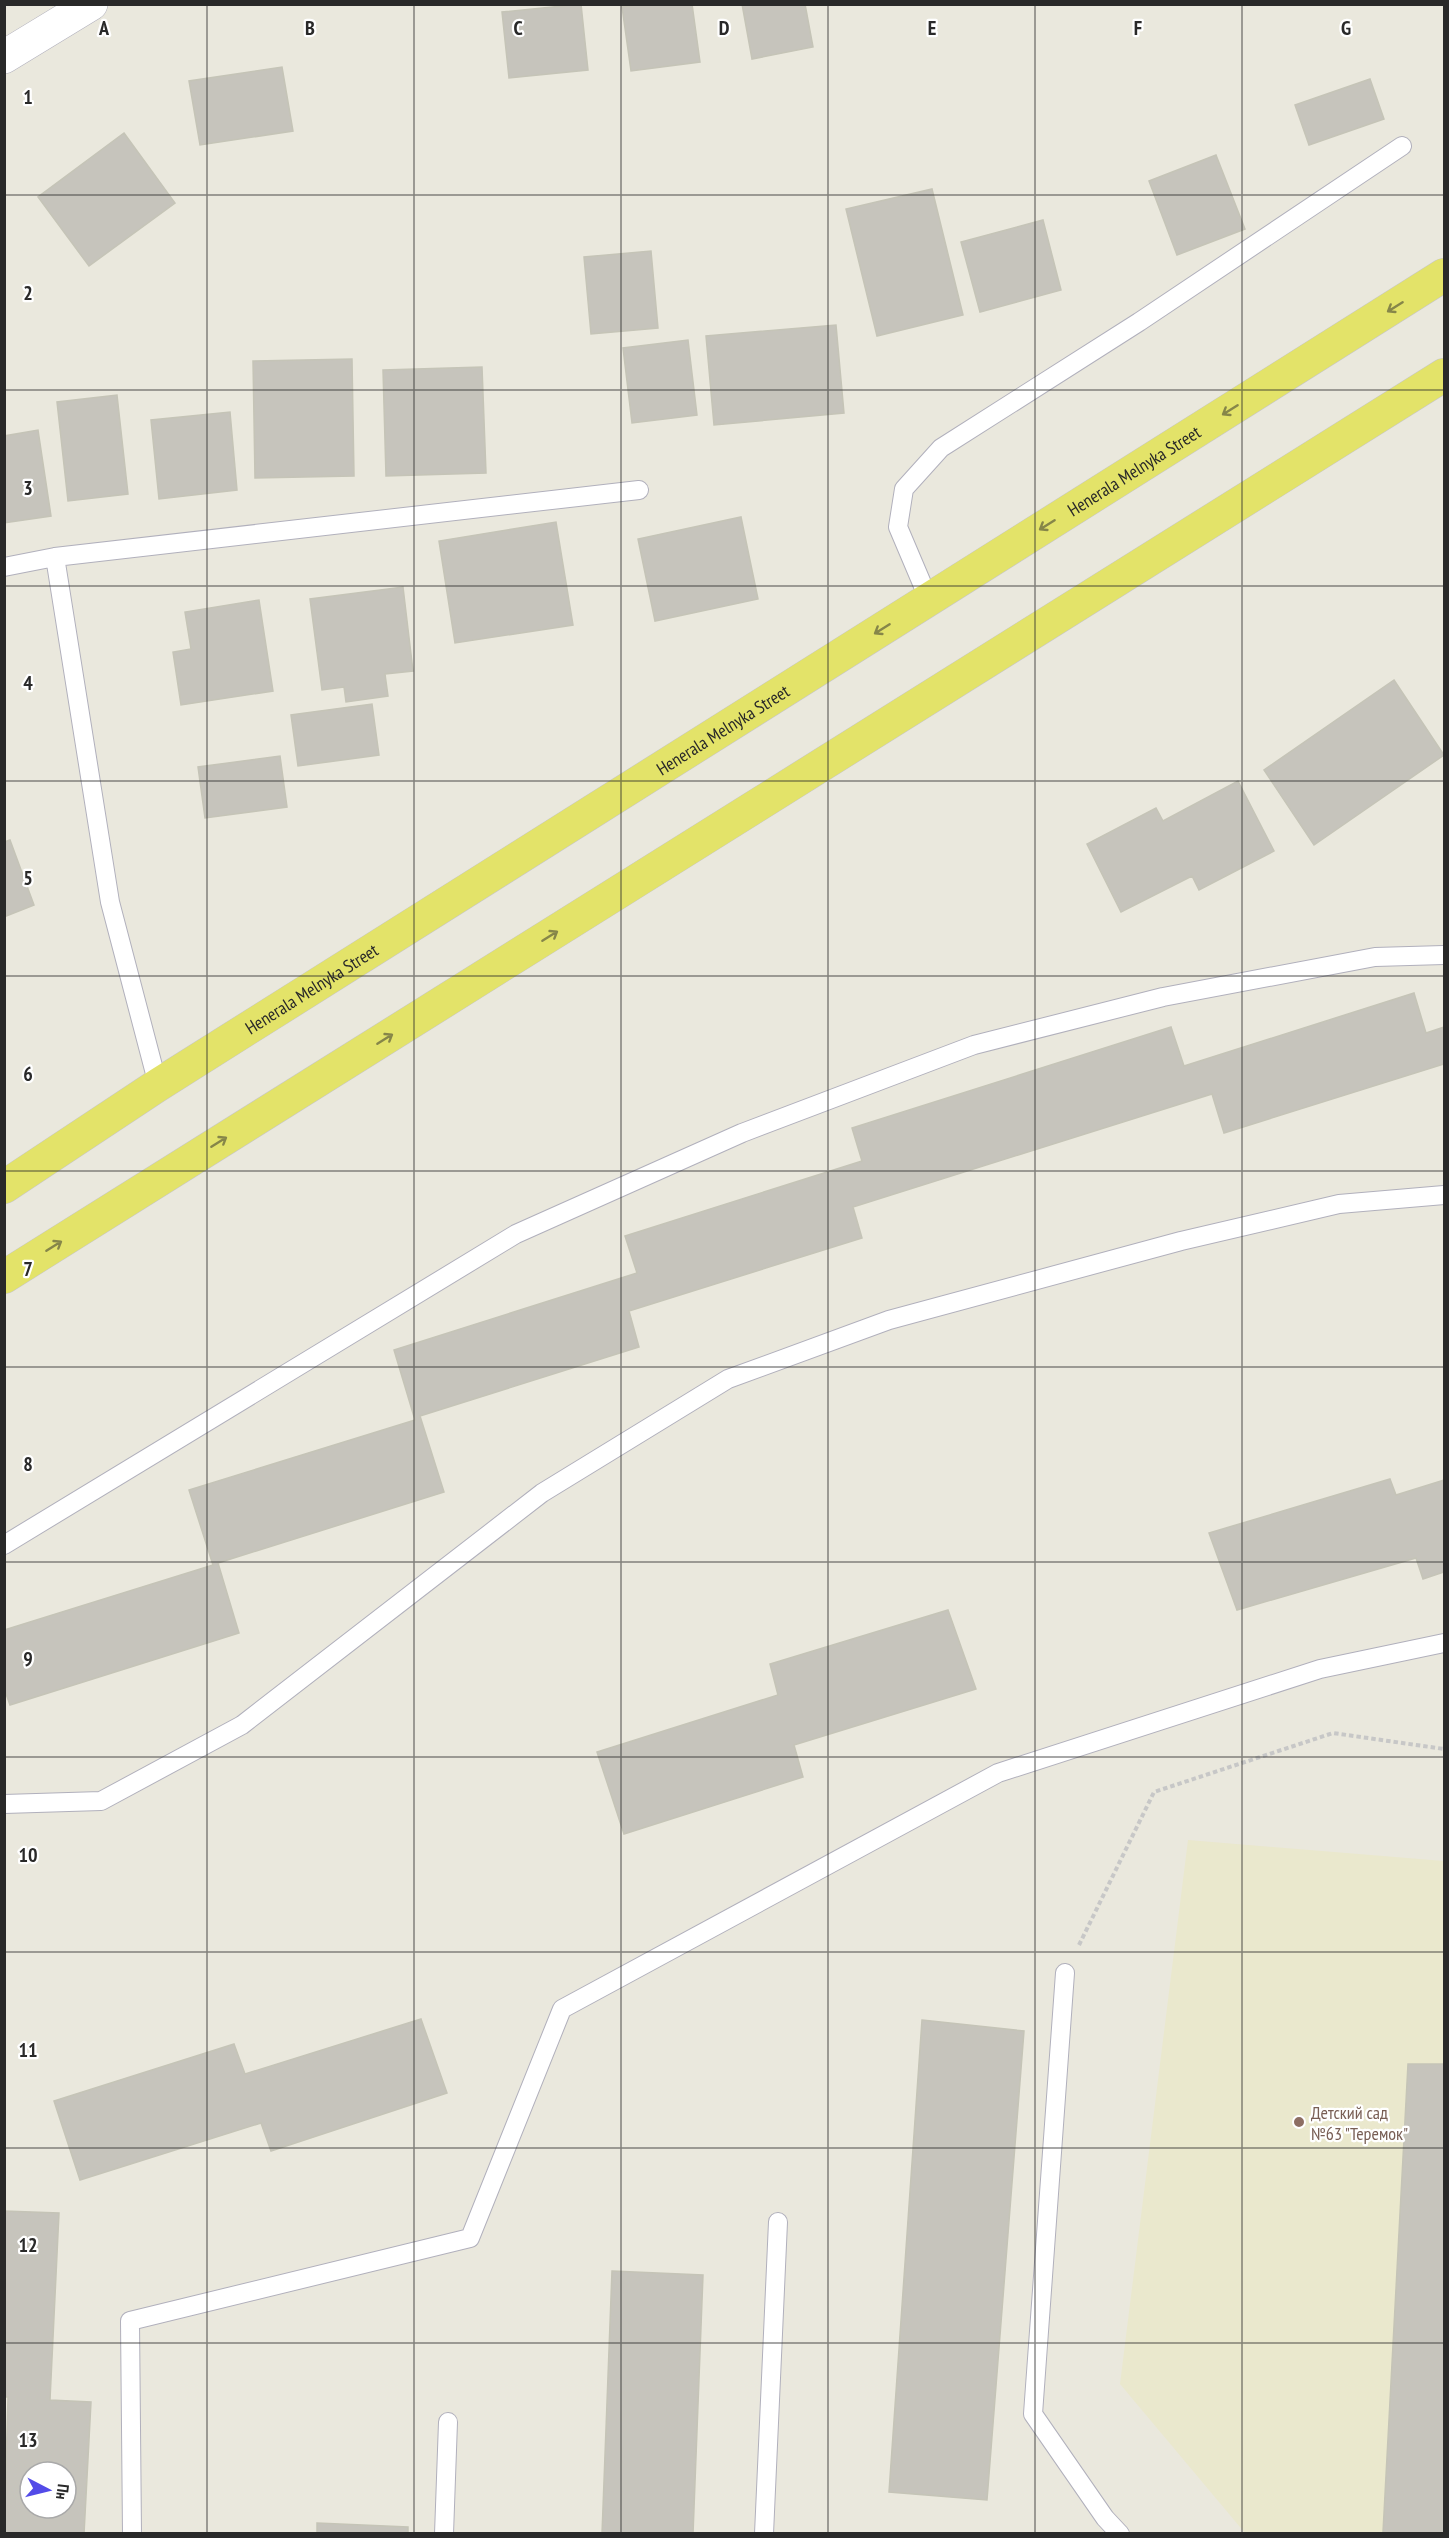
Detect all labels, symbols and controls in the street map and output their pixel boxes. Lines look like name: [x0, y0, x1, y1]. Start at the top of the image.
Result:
text: A: [98, 15, 110, 41]
text: B: [305, 15, 315, 41]
text: C: [513, 15, 523, 41]
text: D: [719, 15, 730, 41]
text: E: [928, 15, 936, 41]
text: F: [1134, 15, 1142, 41]
text: G: [1341, 15, 1351, 41]
text: 1: [23, 84, 33, 110]
text: 2: [23, 280, 33, 306]
one-way arrow: [1387, 301, 1404, 313]
one-way arrow: [1222, 405, 1239, 417]
street label: Henerala Melnyka Street: [1063, 420, 1205, 521]
text: 3: [23, 475, 33, 501]
one-way arrow: [1039, 520, 1056, 532]
one-way arrow: [874, 624, 891, 636]
text: 4: [23, 670, 33, 696]
street label: Henerala Melnyka Street: [652, 679, 793, 780]
text: 5: [23, 865, 33, 891]
one-way arrow: [541, 930, 558, 942]
street label: Henerala Melnyka Street: [241, 938, 382, 1039]
one-way arrow: [376, 1033, 393, 1045]
text: 6: [23, 1061, 33, 1087]
one-way arrow: [210, 1136, 227, 1148]
one-way arrow: [45, 1240, 62, 1252]
text: 7: [23, 1256, 33, 1282]
text: 8: [23, 1451, 33, 1477]
text: 9: [23, 1646, 33, 1672]
text: 10: [18, 1842, 38, 1868]
text: 11: [18, 2037, 38, 2063]
place label: Детский сад №63 "Теремок": [1311, 2101, 1408, 2145]
marker: Детский сад №63 "Теремок": [1292, 2115, 1306, 2129]
text: 12: [18, 2232, 38, 2258]
text: 13: [18, 2427, 38, 2453]
north arrow: [18, 2460, 78, 2520]
text: Пн: [52, 2483, 74, 2501]

